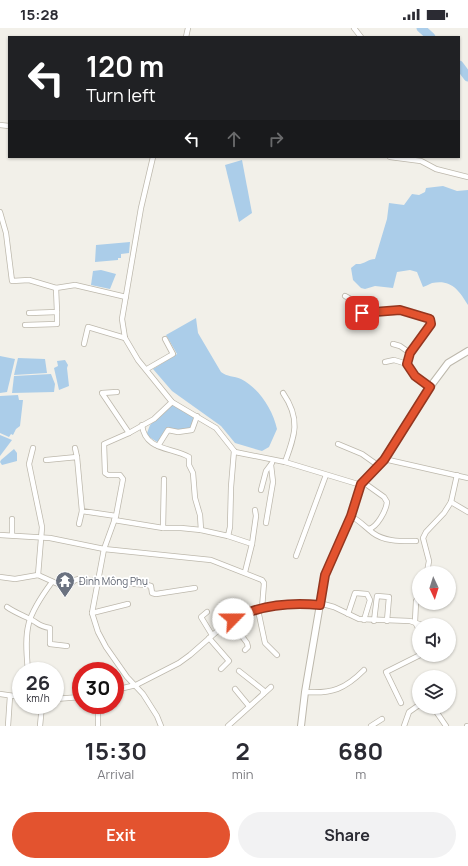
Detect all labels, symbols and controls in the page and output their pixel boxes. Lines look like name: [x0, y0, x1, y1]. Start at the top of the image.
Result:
text: 15:28: [20, 4, 59, 25]
text: 120 m: [86, 47, 164, 85]
icon: left: [20, 52, 72, 104]
text: Turn left: [86, 83, 156, 107]
icon: left: [181, 128, 203, 150]
icon: ahead: [223, 128, 245, 150]
icon: right: [265, 128, 287, 150]
pin: [345, 296, 379, 330]
icon: arrive: [351, 302, 373, 324]
north arrow: [412, 566, 456, 610]
map controls: [412, 566, 456, 714]
temple icon: Đình Mông Phụ: [54, 570, 76, 598]
place label: Đình Mông Phụ: [79, 574, 148, 588]
position arrow: [212, 598, 254, 640]
button: sound: [412, 618, 456, 662]
speed limit sign: 30: [72, 662, 124, 714]
text: 26: [26, 669, 50, 696]
button: layers: [412, 670, 456, 714]
text: km/h: [26, 691, 50, 705]
text: 15:30: [85, 734, 147, 767]
text: 2: [235, 734, 250, 767]
text: 680: [338, 734, 383, 767]
text: Arrival: [97, 765, 134, 783]
text: min: [232, 765, 253, 783]
text: m: [355, 765, 366, 783]
button: Exit: [12, 812, 230, 858]
button: Share: [238, 812, 456, 858]

